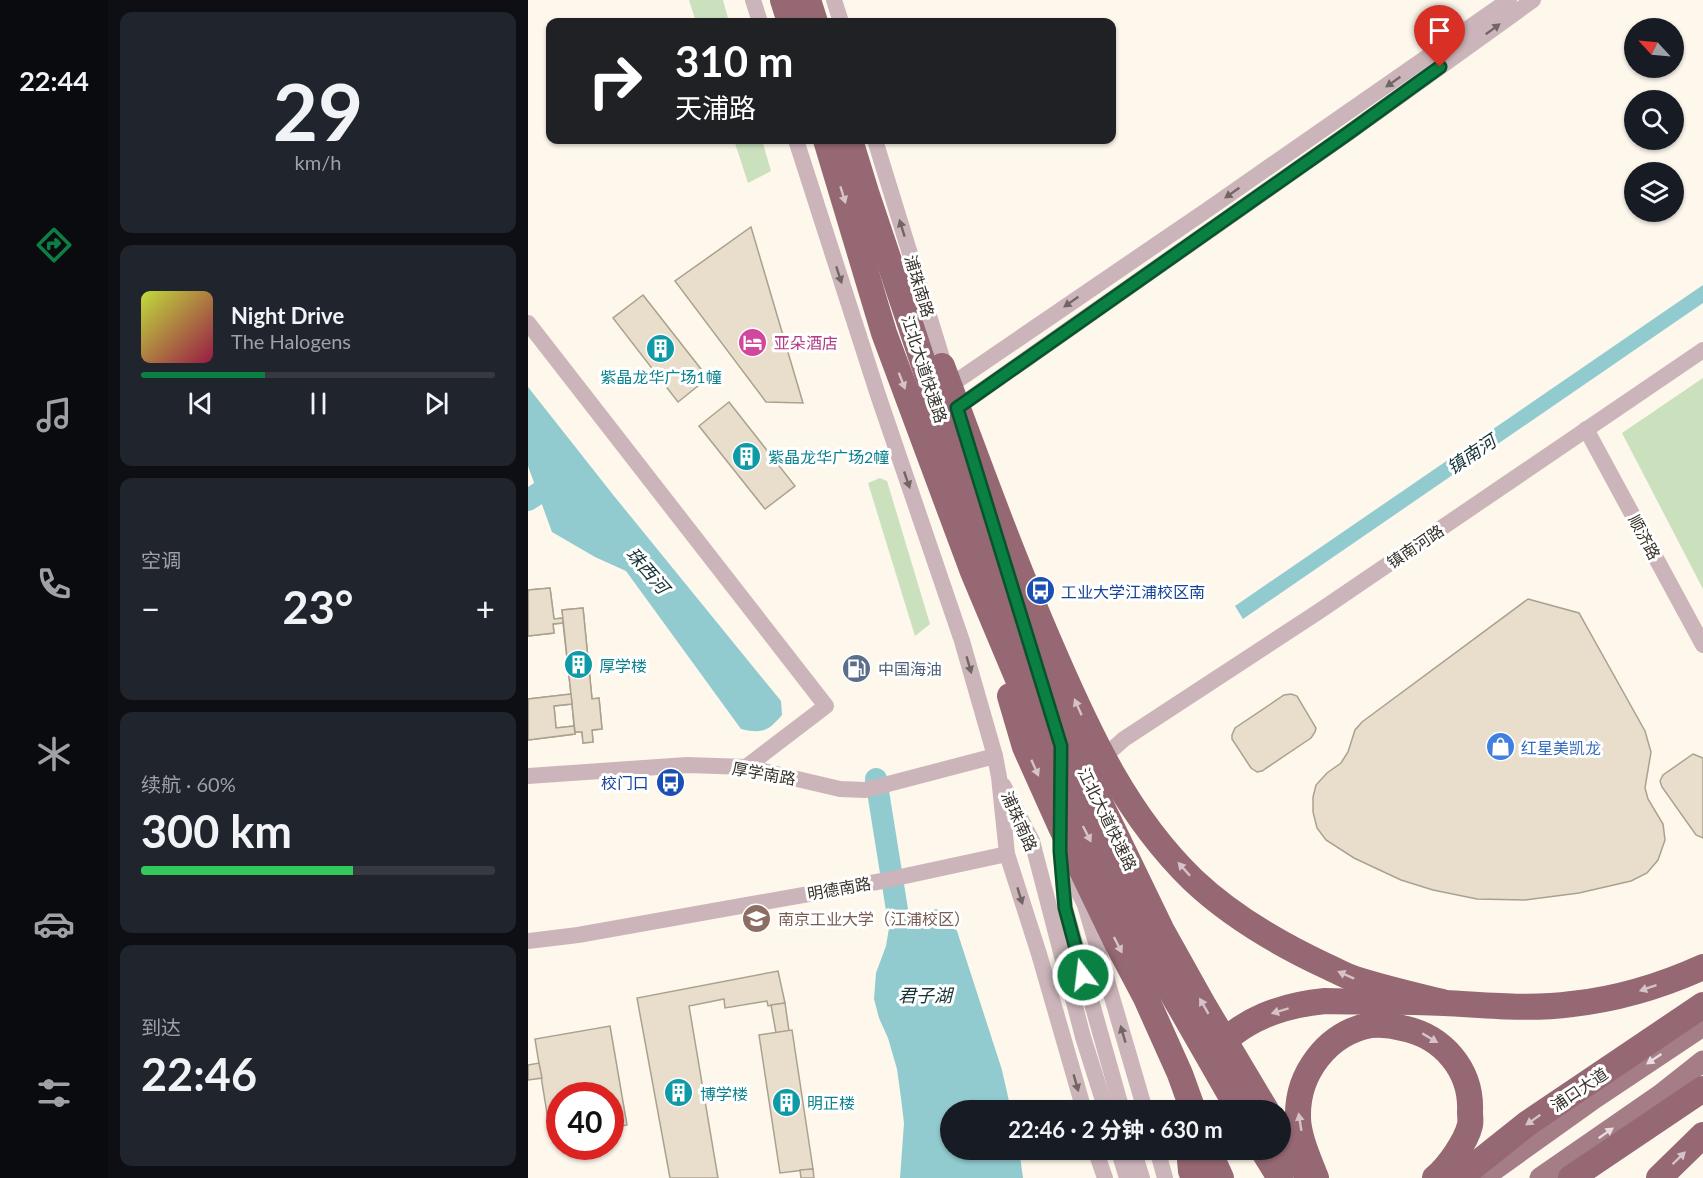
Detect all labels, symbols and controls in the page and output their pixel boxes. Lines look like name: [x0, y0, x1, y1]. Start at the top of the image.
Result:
pin: [1414, 5, 1465, 67]
icon: arrive: [1423, 14, 1456, 47]
north arrow: [1624, 18, 1684, 78]
map controls: [1624, 18, 1684, 222]
one-way arrow: [1485, 24, 1501, 35]
text: 310 m: [675, 36, 793, 86]
icon: right: [576, 42, 654, 120]
text: 22:44: [19, 64, 89, 97]
text: 29: [273, 64, 363, 158]
one-way arrow: [1385, 76, 1401, 87]
button: search: [1624, 90, 1684, 150]
text: 天浦路: [675, 91, 756, 124]
text: km/h: [295, 150, 341, 174]
button: layers: [1624, 162, 1684, 222]
one-way arrow: [839, 187, 848, 205]
one-way arrow: [1225, 187, 1241, 199]
one-way arrow: [897, 219, 906, 237]
icon: directions: [33, 224, 75, 266]
street label: 浦珠南路: [902, 253, 938, 319]
one-way arrow: [835, 266, 845, 284]
one-way arrow: [1063, 296, 1079, 307]
text: Night Drive: [231, 302, 344, 329]
street label: 江北大道快速路: [899, 313, 951, 425]
hotel icon: 亚朵酒店: [737, 326, 769, 358]
text: The Halogens: [231, 329, 351, 353]
building icon: 紫晶龙华广场1幢: [645, 332, 677, 364]
place label: 亚朵酒店: [774, 333, 838, 352]
place label: 紫晶龙华广场1幢: [600, 367, 722, 386]
one-way arrow: [898, 372, 908, 390]
icon: previous: [184, 387, 217, 420]
icon: pause: [302, 387, 335, 420]
icon: next: [420, 387, 453, 420]
icon: music: [33, 394, 75, 436]
water label: 镇南河: [1442, 428, 1502, 478]
building icon: 紫晶龙华广场2幢: [731, 440, 763, 472]
place label: 紫晶龙华广场2幢: [768, 447, 889, 466]
one-way arrow: [902, 472, 912, 490]
street label: 顺济路: [1625, 511, 1665, 563]
street label: 镇南河路: [1383, 520, 1447, 572]
water label: 珠西河: [622, 542, 676, 600]
text: 空调: [141, 548, 181, 572]
icon: phone: [33, 563, 75, 605]
bus stop icon: 工业大学江浦校区南: [1024, 575, 1056, 607]
text: 23°: [283, 580, 353, 634]
place label: 工业大学江浦校区南: [1061, 582, 1205, 601]
text: −: [141, 588, 160, 628]
text: +: [476, 588, 495, 628]
building icon: 厚学楼: [562, 649, 594, 681]
fuel station icon: 中国海油: [841, 652, 873, 684]
place label: 厚学楼: [599, 656, 647, 675]
one-way arrow: [965, 656, 974, 674]
place label: 中国海油: [878, 659, 942, 678]
one-way arrow: [1072, 698, 1082, 716]
shop icon: 红星美凯龙: [1484, 731, 1516, 763]
icon: climate: [33, 733, 75, 775]
place label: 红星美凯龙: [1521, 738, 1601, 757]
street label: 厚学南路: [731, 758, 797, 788]
one-way arrow: [1030, 760, 1039, 777]
street label: 江北大道快速路: [1075, 764, 1141, 874]
bus stop icon: 校门口: [654, 766, 686, 798]
text: 续航 · 60%: [141, 772, 236, 796]
place label: 校门口: [601, 773, 649, 792]
street label: 浦珠南路: [998, 788, 1042, 854]
text: 300 km: [141, 804, 292, 858]
one-way arrow: [1082, 825, 1092, 842]
one-way arrow: [1177, 862, 1191, 877]
street label: 明德南路: [806, 873, 872, 903]
one-way arrow: [1016, 887, 1025, 905]
school or university icon: 南京工业大学（江浦校区）: [741, 902, 773, 934]
icon: car: [33, 903, 75, 945]
place label: 南京工业大学（江浦校区）: [778, 909, 970, 928]
one-way arrow: [1113, 936, 1123, 953]
position arrow: [1051, 943, 1115, 1007]
one-way arrow: [1337, 970, 1355, 979]
water label: 君子湖: [898, 984, 955, 1006]
one-way arrow: [1639, 984, 1657, 993]
one-way arrow: [1199, 997, 1209, 1014]
one-way arrow: [1271, 1007, 1289, 1016]
text: 到达: [141, 1015, 181, 1039]
one-way arrow: [1118, 1025, 1128, 1043]
one-way arrow: [1422, 1033, 1438, 1044]
text: 22:46: [141, 1047, 257, 1101]
one-way arrow: [1646, 1053, 1663, 1064]
street label: 浦口大道: [1547, 1063, 1611, 1115]
icon: filters: [33, 1072, 75, 1114]
one-way arrow: [1072, 1074, 1081, 1092]
building icon: 博学楼: [663, 1077, 695, 1109]
speed limit sign: 40: [546, 1082, 624, 1160]
place label: 博学楼: [700, 1084, 748, 1103]
building icon: 明正楼: [770, 1086, 802, 1118]
place label: 明正楼: [807, 1093, 855, 1112]
one-way arrow: [1295, 1112, 1304, 1131]
one-way arrow: [1525, 1114, 1541, 1126]
text: 22:46 · 2 分钟 · 630 m: [1008, 1116, 1223, 1143]
one-way arrow: [1597, 1127, 1613, 1139]
one-way arrow: [1672, 1152, 1686, 1166]

